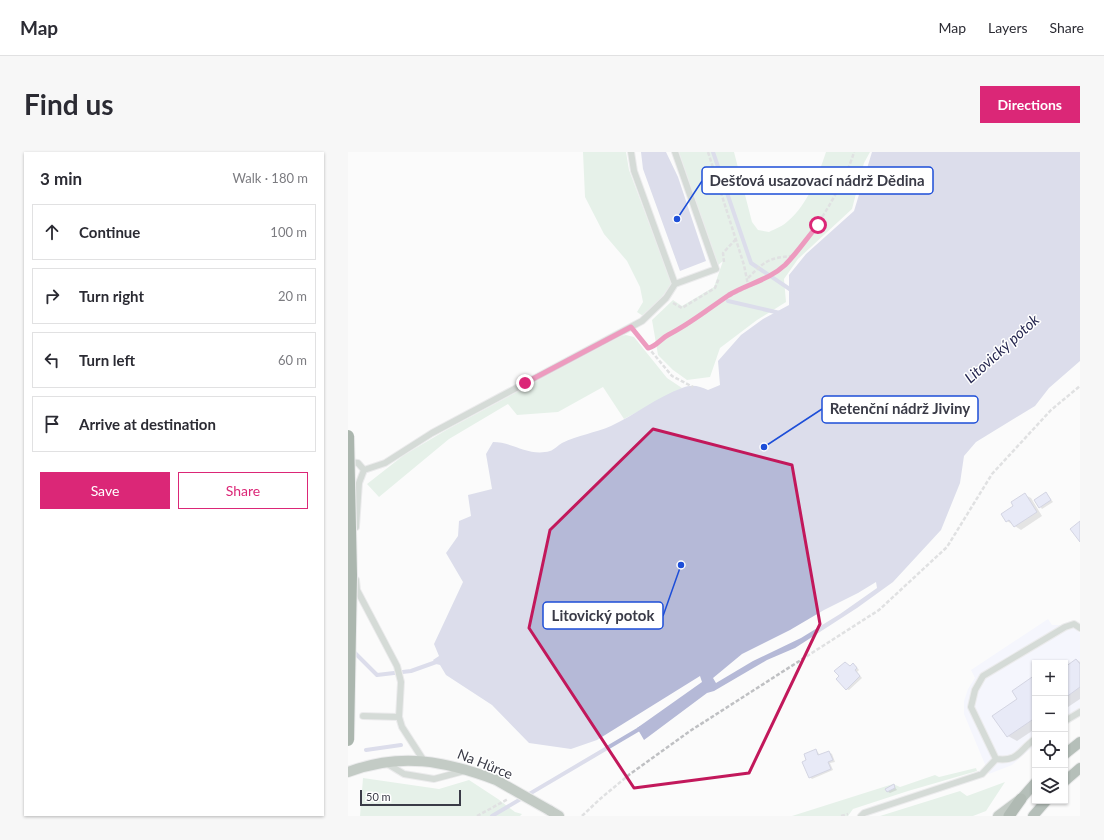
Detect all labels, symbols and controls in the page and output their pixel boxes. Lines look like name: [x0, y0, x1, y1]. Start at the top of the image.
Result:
text: Map: [20, 16, 58, 39]
text: Map: [938, 19, 966, 36]
text: Layers: [988, 19, 1028, 36]
text: Share: [1050, 19, 1084, 36]
button: Directions: [980, 86, 1080, 123]
text: Find us: [24, 87, 114, 121]
callout: Dešťová usazovací nádrž Dědina: [702, 167, 933, 194]
text: 3 min: [40, 168, 82, 189]
text: Walk · 180 m: [232, 170, 308, 186]
text: Dešťová usazovací nádrž Dědina: [709, 171, 925, 189]
route start: [809, 216, 827, 234]
icon: ahead: [41, 221, 63, 243]
text: Continue: [79, 223, 140, 241]
text: 100 m: [270, 224, 307, 240]
icon: right: [41, 285, 63, 307]
text: Turn right: [79, 287, 144, 305]
text: 20 m: [278, 288, 307, 304]
water label: Litovický potok: [960, 310, 1043, 386]
icon: left: [41, 349, 63, 371]
text: Turn left: [79, 351, 135, 369]
text: 60 m: [278, 352, 307, 368]
route end: [516, 374, 534, 392]
callout: Retenční nádrž Jiviny: [822, 396, 978, 423]
text: Retenční nádrž Jiviny: [830, 399, 970, 417]
icon: arrive: [41, 413, 63, 435]
text: Arrive at destination: [79, 415, 216, 433]
button: Save: [40, 472, 170, 509]
button: Share: [178, 472, 308, 509]
callout: Litovický potok: [543, 602, 663, 629]
text: Litovický potok: [552, 606, 655, 624]
map controls: [1032, 660, 1068, 804]
button: +: [1032, 660, 1068, 696]
button: −: [1032, 696, 1068, 732]
button: locate: [1032, 732, 1068, 768]
street label: Na Hůrce: [455, 745, 515, 782]
button: layers: [1032, 768, 1068, 804]
scale bar: [360, 788, 461, 807]
text: 50 m: [366, 790, 391, 803]

